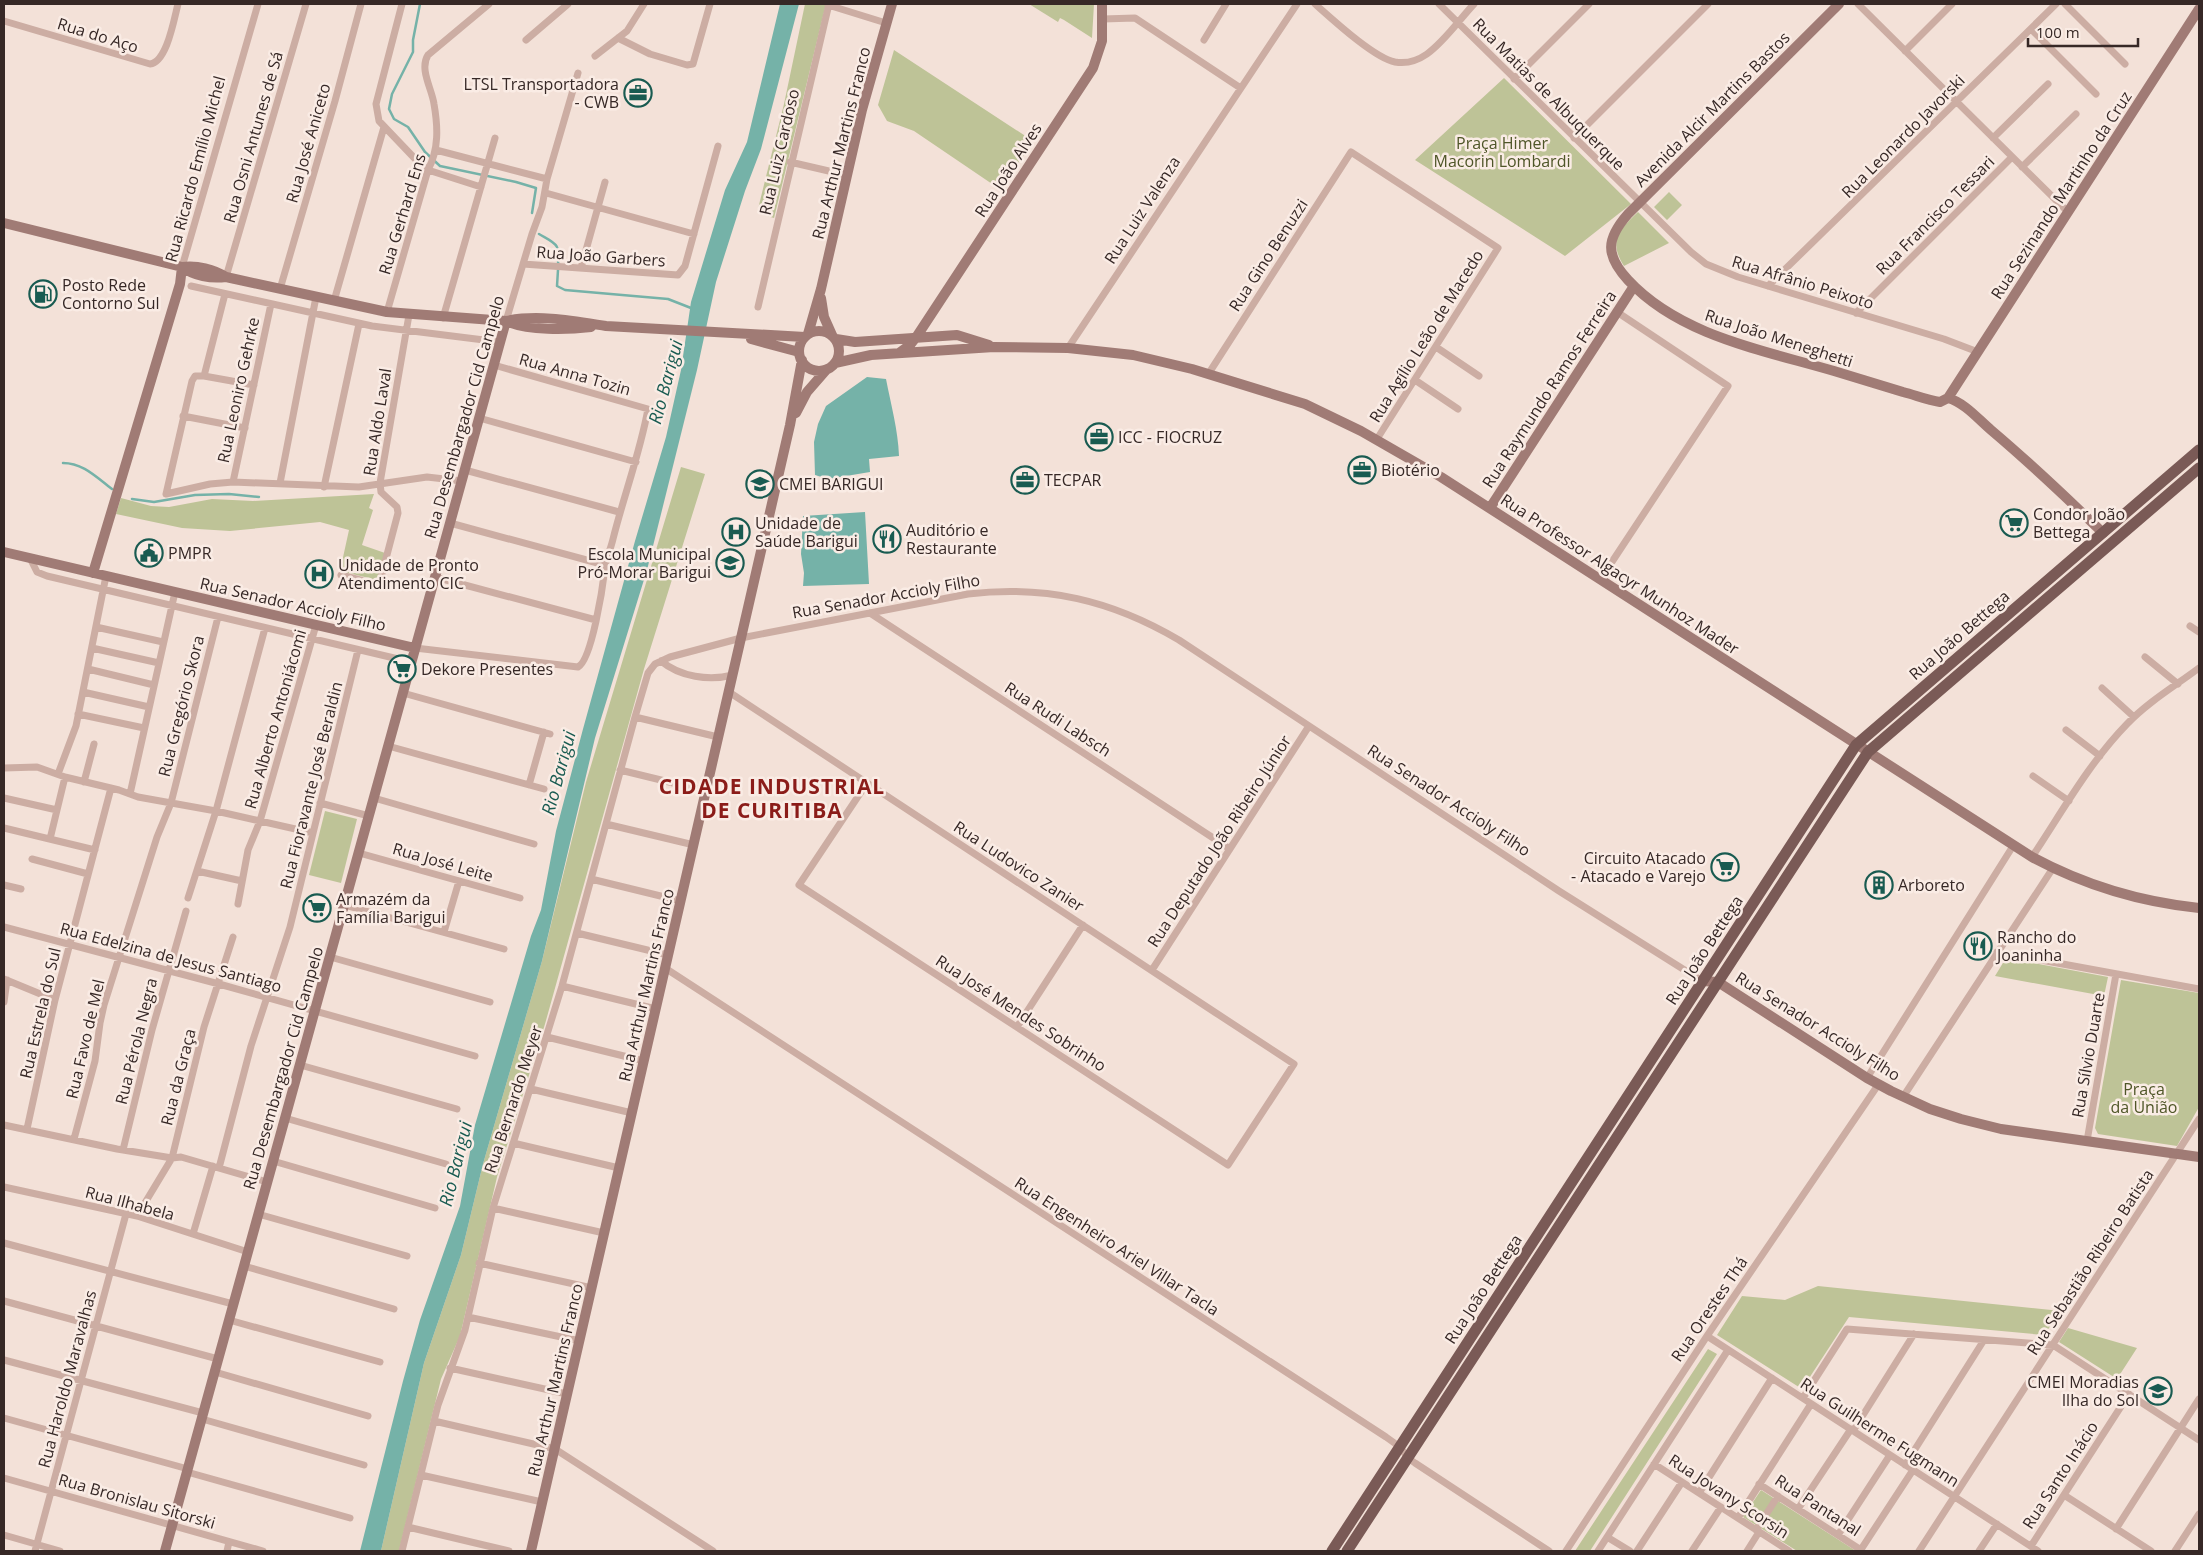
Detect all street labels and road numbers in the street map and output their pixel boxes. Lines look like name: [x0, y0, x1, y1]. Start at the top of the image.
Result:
street label: Rua do Aço: [55, 12, 141, 58]
street label: Rua Matias de Albuquerque: [1468, 13, 1630, 175]
street label: Avenida Alcir Martins Bastos: [1630, 27, 1794, 191]
street label: Rua Arthur Martins Franco: [806, 45, 876, 241]
street label: Rua Osni Antunes de Sá: [218, 49, 288, 225]
street label: Rua Leonardo Javorski: [1837, 70, 1969, 202]
street label: Rua Ricardo Emílio Michel: [160, 73, 230, 265]
street label: Rua José Aniceto: [280, 81, 336, 205]
street label: Rua Luiz Cardoso: [754, 87, 804, 217]
street label: Rua Sezinando Martinho da Cruz: [1985, 87, 2137, 303]
street label: Rua João Alves: [969, 119, 1047, 221]
street label: Rua Gerhard Ens: [373, 151, 431, 277]
street label: Rua Francisco Tessari: [1871, 151, 1999, 279]
street label: Rua Luiz Valenza: [1099, 152, 1185, 268]
street label: Rua Gino Benuzzi: [1223, 195, 1313, 315]
street label: Rua João Garbers: [536, 241, 666, 271]
street label: Rua Agílio Leão de Macedo: [1364, 245, 1488, 427]
street label: Rua Afrânio Peixoto: [1729, 250, 1877, 314]
street label: Rua Raymundo Ramos Ferreira: [1477, 286, 1621, 492]
street label: Rua Desembargador Cid Campelo: [419, 293, 509, 541]
street label: Rua João Meneghetti: [1702, 304, 1856, 372]
street label: Rua Leoniro Gehrke: [212, 315, 264, 465]
street label: Rua Anna Tozin: [517, 348, 633, 400]
street label: Rua Aldo Laval: [358, 367, 396, 477]
street label: Rua Professor Algacyr Munhoz Mader: [1496, 488, 1744, 660]
street label: Rua Senador Accioly Filho: [790, 569, 982, 623]
street label: Rua Senador Accioly Filho: [198, 572, 388, 636]
street label: Rua João Bettega: [1904, 585, 2014, 685]
street label: Rua Alberto Antoniácomi: [239, 627, 311, 811]
street label: Rua Gregório Skora: [153, 633, 209, 779]
street label: Rua Rudi Labsch: [1001, 676, 1115, 762]
street label: Rua Fioravante José Beraldin: [275, 679, 347, 891]
street label: Rua Deputado João Ribeiro Júnior: [1142, 730, 1296, 951]
street label: Rua Senador Accioly Filho: [1363, 739, 1535, 861]
street label: Rua Ludovico Zanier: [950, 816, 1089, 917]
street label: Rua José Leite: [390, 837, 496, 887]
street label: Rua Arthur Martins Franco: [613, 886, 679, 1084]
street label: Rua João Bettega: [1660, 891, 1748, 1009]
street label: Rua Edelzina de Jesus Santiago: [58, 917, 284, 997]
street label: Rua Desembargador Cid Campelo: [238, 944, 328, 1192]
street label: Rua Estrela do Sul: [14, 945, 66, 1081]
street label: Rua José Mendes Sobrinho: [931, 950, 1111, 1076]
street label: Rua Senador Accioly Filho: [1731, 966, 1905, 1086]
street label: Rua Pérola Negra: [110, 975, 162, 1107]
street label: Rua Favo de Mel: [61, 977, 109, 1101]
street label: Rua Sílvio Duarte: [2066, 991, 2110, 1119]
street label: Rua Bernardo Meyer: [479, 1022, 547, 1176]
street label: Rua da Graça: [155, 1026, 201, 1128]
street label: Rua Sebastião Ribeiro Batista: [2022, 1165, 2158, 1359]
street label: Rua Engenheiro Ariel Villar Tacla: [1011, 1172, 1223, 1320]
street label: Rua Ilhabela: [83, 1181, 177, 1225]
street label: Rua João Bettega: [1439, 1230, 1527, 1348]
street label: Rua Orestes Thá: [1666, 1252, 1752, 1366]
street label: Rua Arthur Martins Franco: [522, 1281, 588, 1479]
street label: Rua Haroldo Maravalhas: [33, 1288, 101, 1470]
street label: Rua Guilherme Fugmann: [1796, 1372, 1964, 1492]
street label: Rua Santo Inácio: [2017, 1417, 2103, 1533]
street label: Rua Jovany Scorsin: [1664, 1449, 1794, 1543]
street label: Rua Bronislau Sitorski: [56, 1468, 218, 1534]
street label: Rua Pantanal: [1771, 1469, 1865, 1541]

